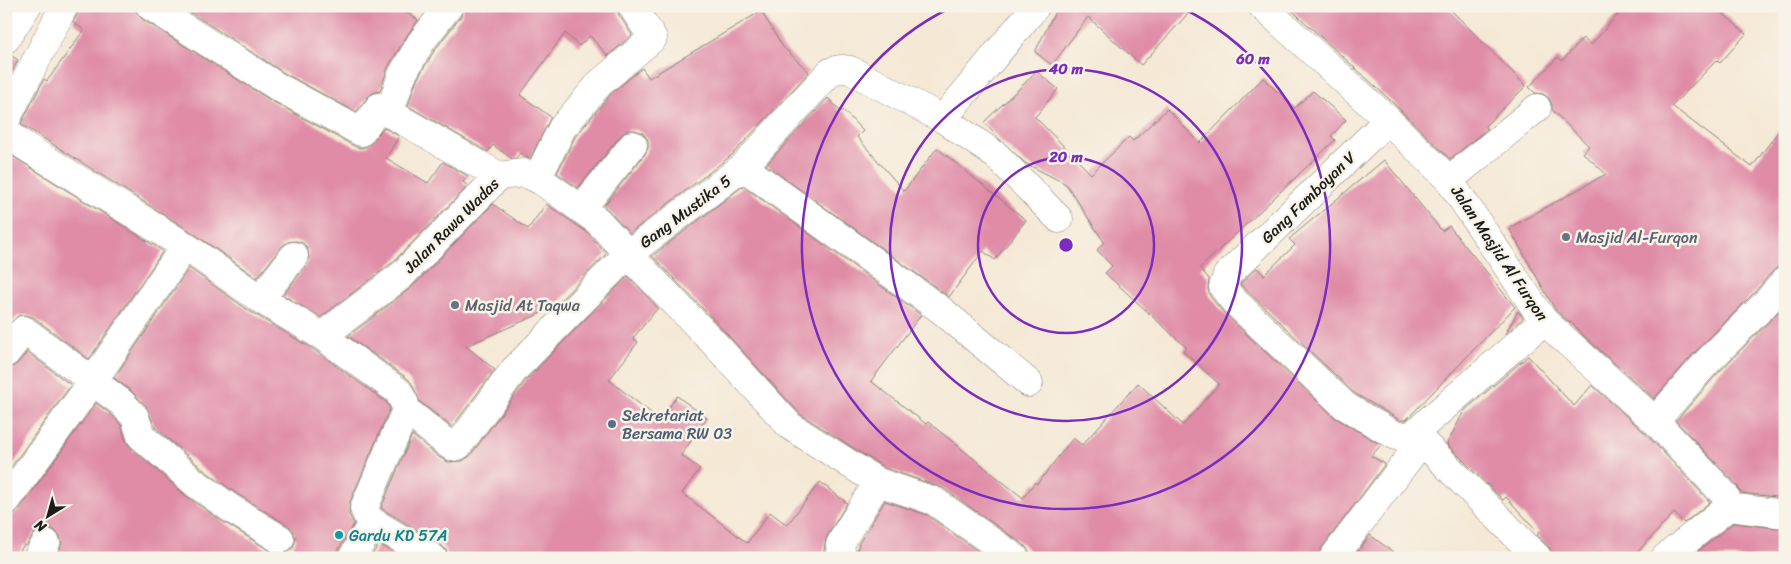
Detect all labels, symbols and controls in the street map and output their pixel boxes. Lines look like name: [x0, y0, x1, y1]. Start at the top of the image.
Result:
text: 60 m: [1235, 46, 1270, 72]
text: 40 m: [1048, 56, 1084, 82]
text: 20 m: [1048, 144, 1083, 170]
street label: Gang Famboyan V: [1254, 144, 1363, 251]
street label: Gang Mustika 5: [633, 167, 738, 256]
street label: Jalan Rawa Wadas: [396, 170, 507, 281]
street label: Jalan Masjid Al Furqon: [1443, 178, 1556, 328]
place label: Masjid Al-Furqon: [1576, 223, 1698, 252]
marker: Masjid Al-Furqon: [1560, 231, 1572, 243]
centre of rings: [1057, 236, 1075, 254]
place label: Masjid At Taqwa: [465, 291, 581, 320]
marker: Masjid At Taqwa: [449, 299, 461, 311]
place label: Sekretariat Bersama RW 03: [622, 401, 732, 448]
marker: Sekretariat Bersama RW 03: [606, 418, 618, 430]
north arrow: [22, 492, 72, 542]
text: N: [29, 513, 53, 539]
place label: Gardu KD 57A: [349, 521, 448, 550]
marker: Gardu KD 57A: [333, 529, 345, 541]

